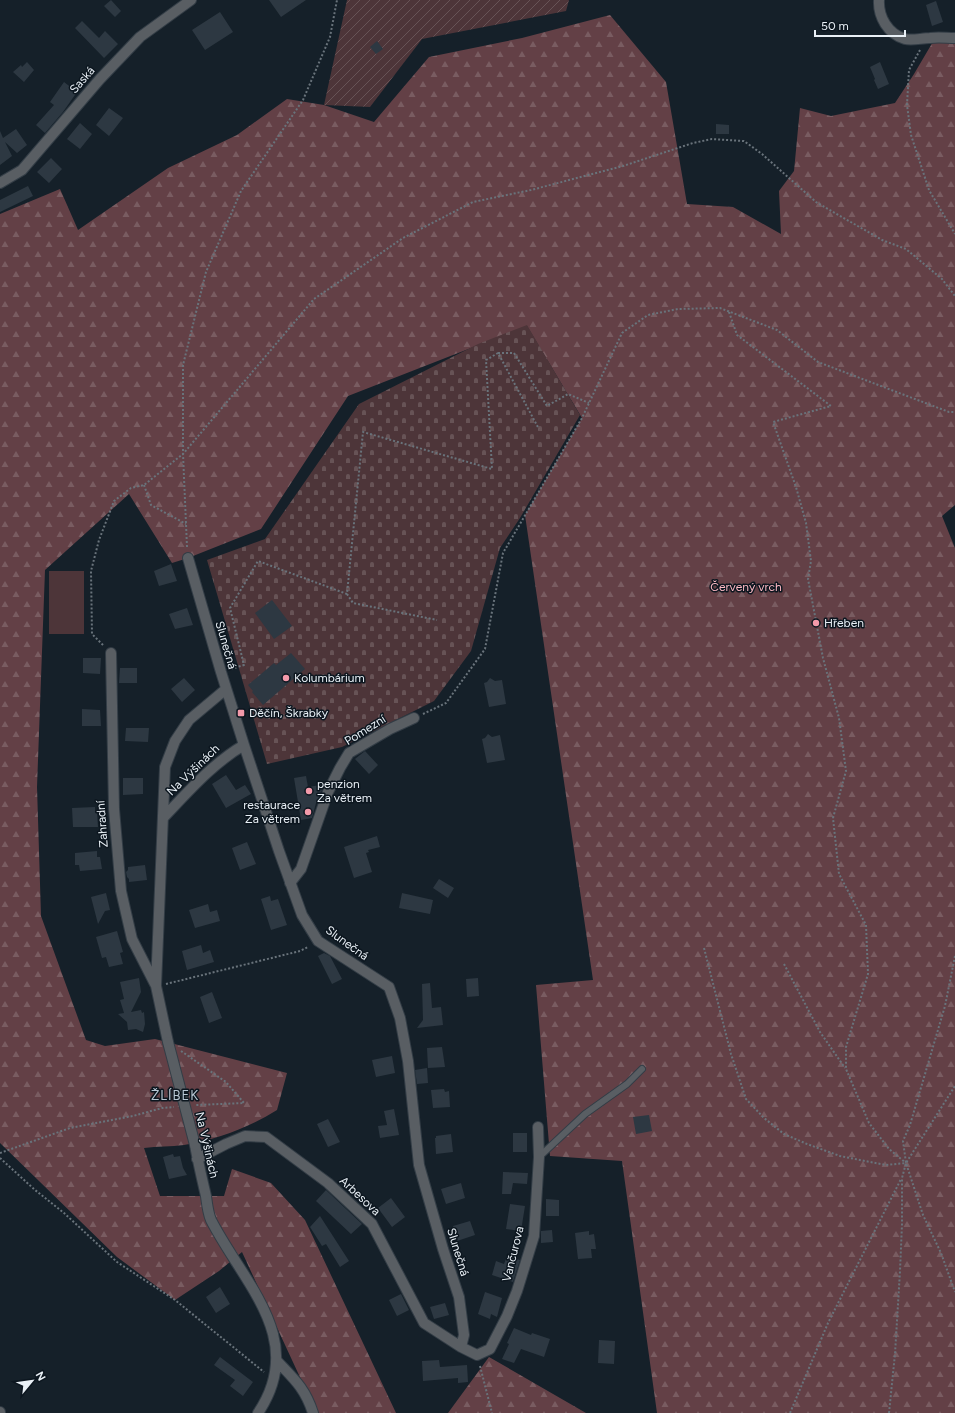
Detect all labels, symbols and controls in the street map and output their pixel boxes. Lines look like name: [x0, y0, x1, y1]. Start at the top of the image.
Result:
scale bar: [815, 12, 905, 38]
text: 50 m: [821, 19, 849, 33]
street label: Saská: [67, 64, 97, 96]
park label: Červený vrch: [710, 580, 782, 594]
place label: Hřeben: [824, 616, 864, 630]
marker: Hřeben: [811, 618, 821, 628]
street label: Slunečná: [212, 619, 240, 671]
place label: Kolumbárium: [294, 671, 365, 685]
marker: Kolumbárium: [281, 673, 291, 683]
place label: Děčín, Škrabky: [249, 706, 329, 720]
marker: Děčín, Škrabky: [236, 708, 246, 718]
street label: Pomezní: [342, 711, 389, 748]
street label: Na Výšinách: [164, 741, 222, 798]
place label: penzion Za větrem: [317, 777, 372, 805]
marker: penzion Za větrem: [304, 786, 314, 796]
place label: restaurace Za větrem: [243, 798, 300, 826]
street label: Zahradní: [93, 799, 111, 848]
marker: restaurace Za větrem: [303, 807, 313, 817]
street label: Slunečná: [323, 923, 371, 963]
district label: ŽLÍBEK: [151, 1088, 199, 1103]
street label: Na Výšinách: [193, 1111, 221, 1180]
street label: Arbesova: [337, 1174, 383, 1218]
street label: Vančurova: [499, 1225, 527, 1283]
street label: Slunečná: [444, 1226, 472, 1278]
north arrow: [12, 1361, 52, 1401]
text: N: [33, 1370, 48, 1383]

